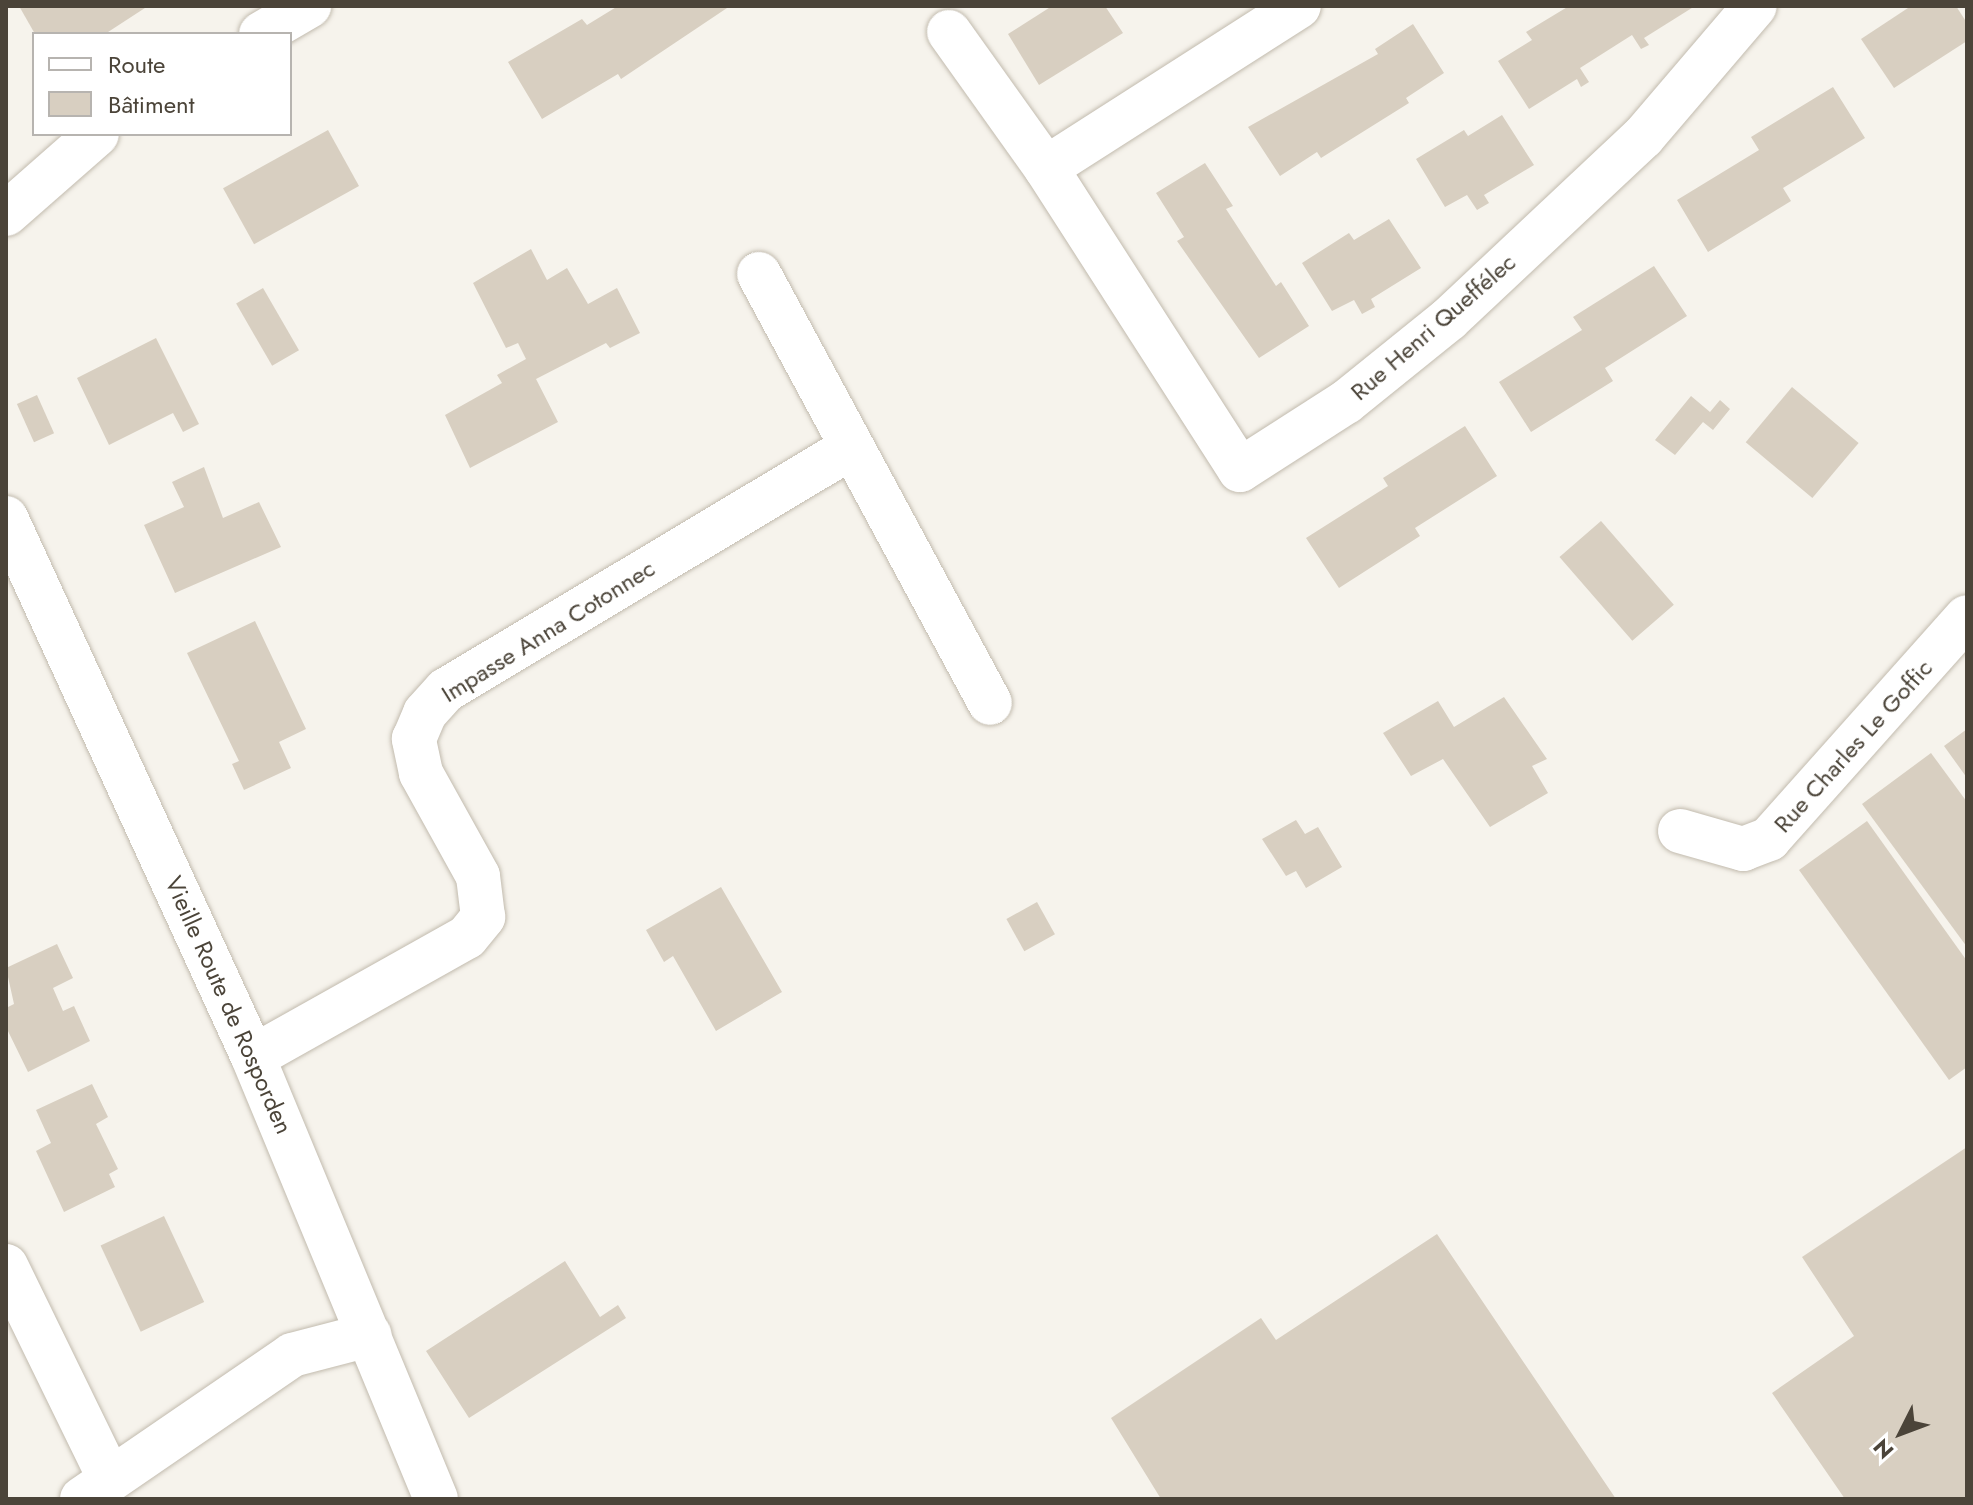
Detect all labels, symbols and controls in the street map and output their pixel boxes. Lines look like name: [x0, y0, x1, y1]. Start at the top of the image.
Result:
legend: [32, 32, 292, 136]
text: Route: [108, 47, 165, 82]
text: Bâtiment: [108, 87, 194, 122]
street label: Rue Henri Queffélec: [1345, 248, 1521, 406]
street label: Impasse Anna Cotonnec: [436, 554, 660, 708]
street label: Rue Charles Le Goffic: [1768, 654, 1938, 838]
street label: Vieille Route de Rosporden: [159, 872, 299, 1138]
north arrow: [1861, 1393, 1941, 1473]
text: N: [1865, 1432, 1901, 1466]

